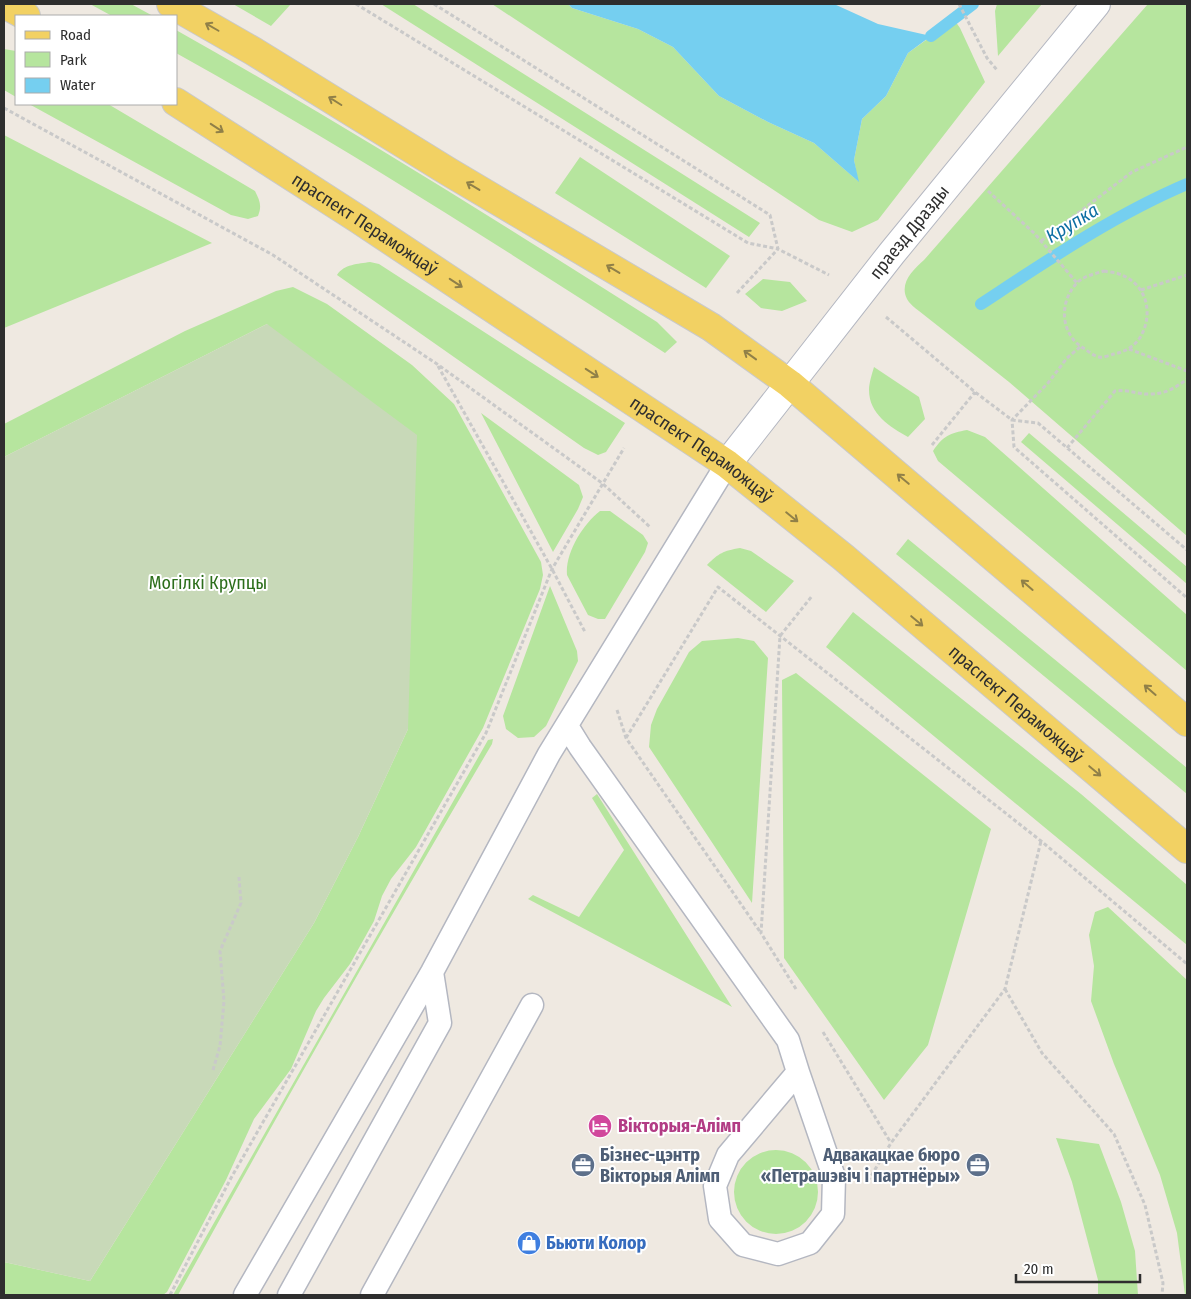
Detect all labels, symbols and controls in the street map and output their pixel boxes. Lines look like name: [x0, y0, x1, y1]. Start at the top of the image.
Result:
legend: [15, 15, 178, 105]
one-way arrow: [205, 22, 220, 32]
text: Road: [60, 26, 91, 44]
text: Park: [60, 51, 87, 69]
text: Water: [60, 76, 96, 94]
one-way arrow: [328, 95, 342, 105]
one-way arrow: [210, 123, 224, 133]
street label: праспект Пераможцаў: [288, 168, 442, 280]
one-way arrow: [467, 180, 481, 190]
street label: праезд Дразды: [865, 181, 954, 284]
water label: Крупка: [1041, 198, 1103, 248]
one-way arrow: [606, 263, 621, 273]
one-way arrow: [449, 279, 463, 289]
one-way arrow: [744, 350, 757, 361]
one-way arrow: [585, 368, 599, 378]
street label: праспект Пераможцаў: [626, 392, 777, 507]
one-way arrow: [897, 474, 910, 485]
one-way arrow: [786, 511, 799, 522]
park label: Могілкі Крупцы: [149, 572, 267, 594]
one-way arrow: [1020, 579, 1033, 591]
one-way arrow: [911, 615, 924, 626]
street label: праспект Пераможцаў: [944, 641, 1088, 767]
one-way arrow: [1144, 685, 1157, 696]
one-way arrow: [1088, 765, 1101, 776]
hotel icon: Вікторыя-Алімп: [587, 1113, 613, 1139]
place label: Вікторыя-Алімп: [618, 1115, 741, 1137]
place label: Бізнес-цэнтр Вікторыя Алімп: [600, 1144, 720, 1187]
place label: Адвакацкае бюро «Петрашэвіч і партнёры»: [761, 1144, 960, 1187]
office icon: Бізнес-цэнтр Вікторыя Алімп: [570, 1152, 596, 1178]
office icon: Адвакацкае бюро «Петрашэвіч і партнёры»: [965, 1152, 991, 1178]
shop icon: Бьюти Колор: [516, 1230, 542, 1256]
place label: Бьюти Колор: [546, 1232, 647, 1254]
scale bar: [1016, 1252, 1140, 1284]
text: 20 m: [1024, 1260, 1054, 1278]

